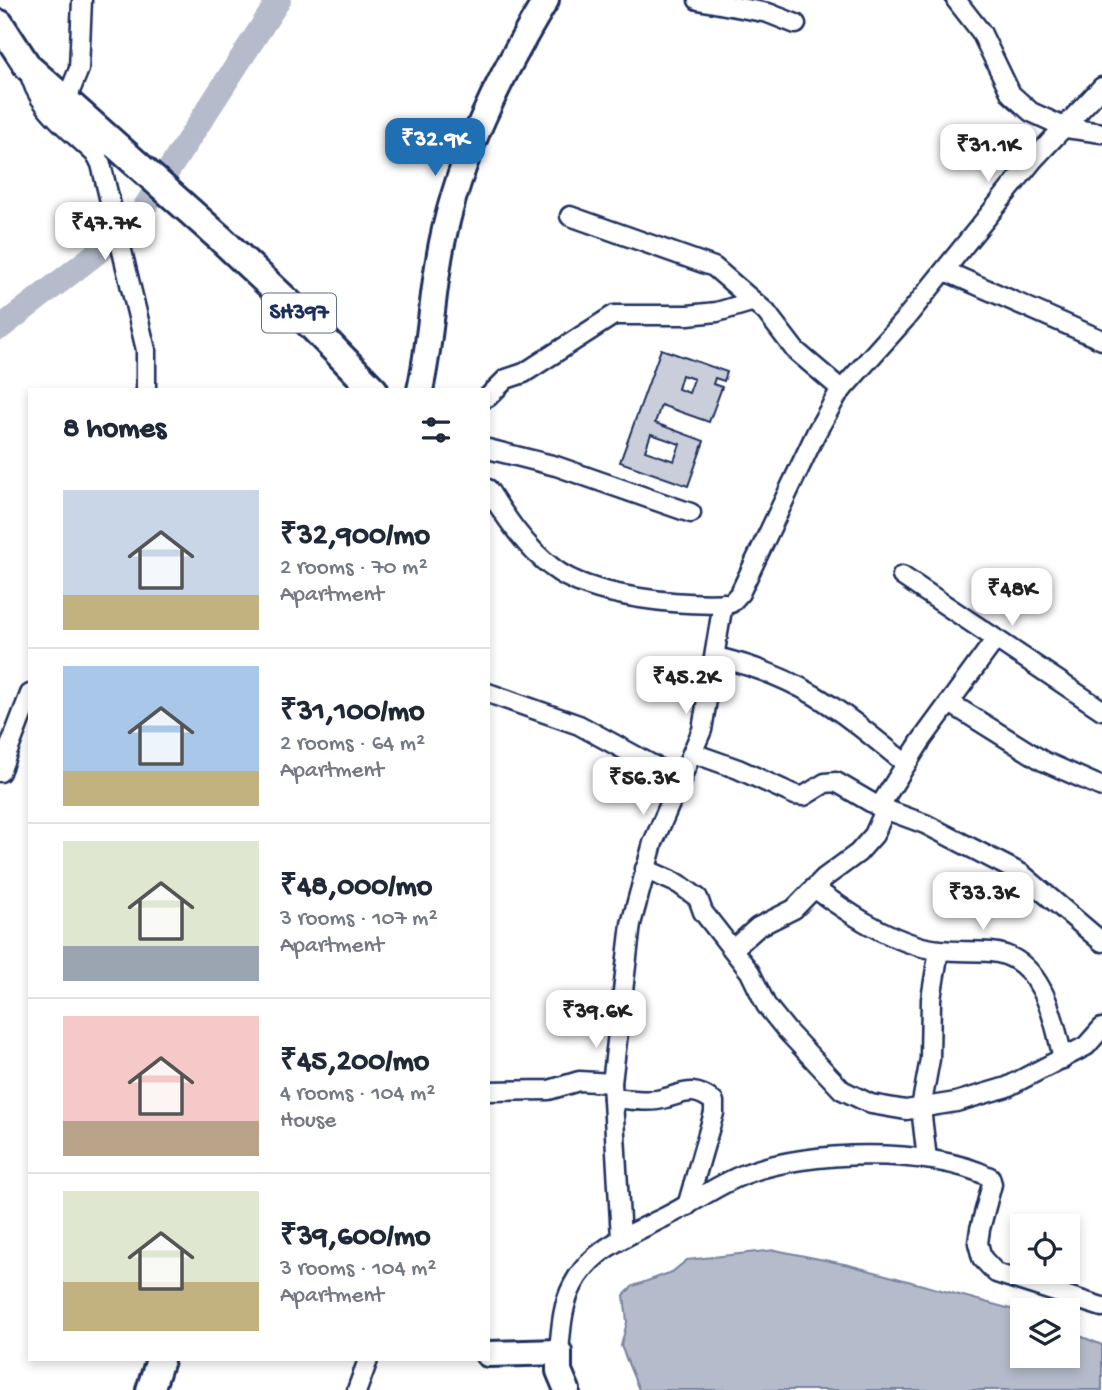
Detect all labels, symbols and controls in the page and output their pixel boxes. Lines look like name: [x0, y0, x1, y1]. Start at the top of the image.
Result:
pin: ₹32.9K: [378, 118, 492, 178]
pin: ₹31.1K: [931, 124, 1045, 184]
text: ₹32.9K: [401, 127, 469, 154]
text: ₹31.1K: [956, 133, 1020, 160]
pin: ₹47.7K: [48, 202, 162, 262]
text: ₹47.7K: [71, 211, 139, 238]
road number: SH397: [262, 294, 336, 332]
icon: filters: [417, 411, 455, 449]
text: 8 homes: [63, 413, 166, 448]
icon: home: [119, 518, 203, 602]
text: ₹32,900/mo: [280, 520, 430, 555]
text: 2 rooms · 70 m²: [280, 555, 428, 582]
pin: ₹48K: [971, 568, 1053, 628]
text: ₹48K: [987, 577, 1037, 604]
text: Apartment: [280, 582, 384, 609]
pin: ₹45.2K: [629, 656, 743, 716]
text: ₹45.2K: [652, 665, 720, 692]
icon: home: [119, 694, 203, 778]
text: ₹31,100/mo: [280, 696, 425, 731]
text: 2 rooms · 64 m²: [280, 731, 425, 758]
text: Apartment: [280, 758, 384, 785]
pin: ₹56.3K: [586, 758, 700, 817]
text: ₹56.3K: [609, 766, 677, 793]
icon: home: [119, 869, 203, 953]
text: ₹48,000/mo: [280, 871, 432, 906]
pin: ₹33.3K: [926, 872, 1040, 932]
text: ₹33.3K: [949, 881, 1017, 908]
text: 3 rooms · 107 m²: [280, 906, 438, 933]
text: Apartment: [280, 933, 384, 960]
pin: ₹39.6K: [539, 990, 653, 1050]
text: ₹39.6K: [562, 999, 630, 1026]
icon: home: [119, 1044, 203, 1128]
text: ₹45,200/mo: [280, 1046, 429, 1081]
text: 4 rooms · 104 m²: [280, 1081, 435, 1108]
text: House: [280, 1108, 336, 1135]
map controls: [1010, 1214, 1080, 1368]
button: locate: [1010, 1214, 1080, 1284]
icon: home: [119, 1219, 203, 1303]
text: ₹39,600/mo: [280, 1221, 431, 1256]
text: 3 rooms · 104 m²: [280, 1256, 436, 1283]
text: Apartment: [280, 1283, 384, 1310]
button: layers: [1010, 1298, 1080, 1368]

